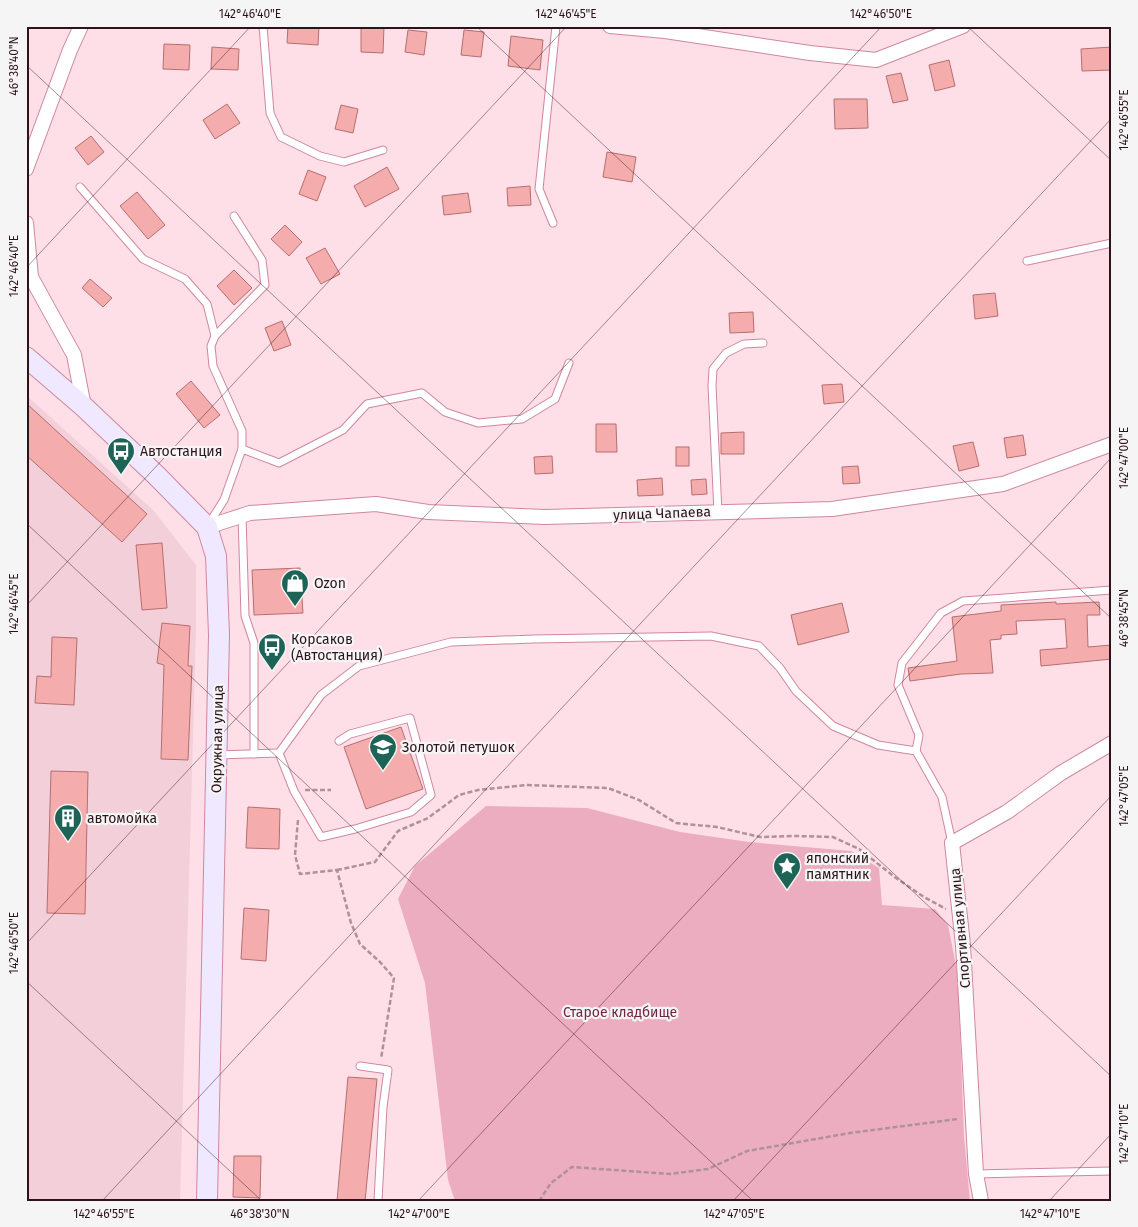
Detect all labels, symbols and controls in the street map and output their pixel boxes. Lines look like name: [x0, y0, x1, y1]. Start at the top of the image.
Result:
text: 142°46'40"E: [219, 7, 281, 21]
text: 142°46'45"E: [535, 7, 597, 21]
text: 142°46'50"E: [850, 7, 912, 21]
text: 46°38'40"N: [7, 36, 21, 96]
text: 142°46'55"E: [1117, 89, 1131, 151]
text: 142°46'40"E: [7, 235, 21, 297]
text: 142°47'00"E: [1117, 427, 1131, 489]
bus stop icon: Автостанция: [106, 436, 136, 475]
place label: Автостанция: [140, 443, 222, 460]
street label: улица Чапаева: [613, 503, 711, 524]
shop icon: Ozon: [280, 568, 310, 607]
text: 142°46'45"E: [7, 573, 21, 635]
place label: Ozon: [314, 575, 346, 592]
text: 46°38'45"N: [1117, 589, 1131, 647]
place label: Корсаков (Автостанция): [291, 631, 383, 664]
bus stop icon: Корсаков (Автостанция): [257, 632, 287, 671]
street label: Окружная улица: [208, 685, 227, 793]
school or university icon: Золотой петушок: [368, 732, 398, 771]
place label: Золотой петушок: [402, 739, 516, 756]
text: 142°47'05"E: [1117, 765, 1131, 827]
building icon: автомойка: [53, 803, 83, 842]
place label: автомойка: [87, 810, 157, 827]
place label: японский памятник: [806, 850, 870, 883]
place icon: японский памятник: [772, 851, 802, 890]
street label: Спортивная улица: [947, 867, 974, 989]
text: 142°46'50"E: [7, 912, 21, 974]
park label: Старое кладбище: [563, 1004, 677, 1021]
text: 142°47'10"E: [1117, 1104, 1131, 1164]
text: 142°46'55"E: [73, 1207, 135, 1221]
text: 46°38'30"N: [230, 1207, 290, 1221]
text: 142°47'00"E: [388, 1207, 450, 1221]
text: 142°47'05"E: [703, 1207, 765, 1221]
text: 142°47'10"E: [1020, 1207, 1080, 1221]

